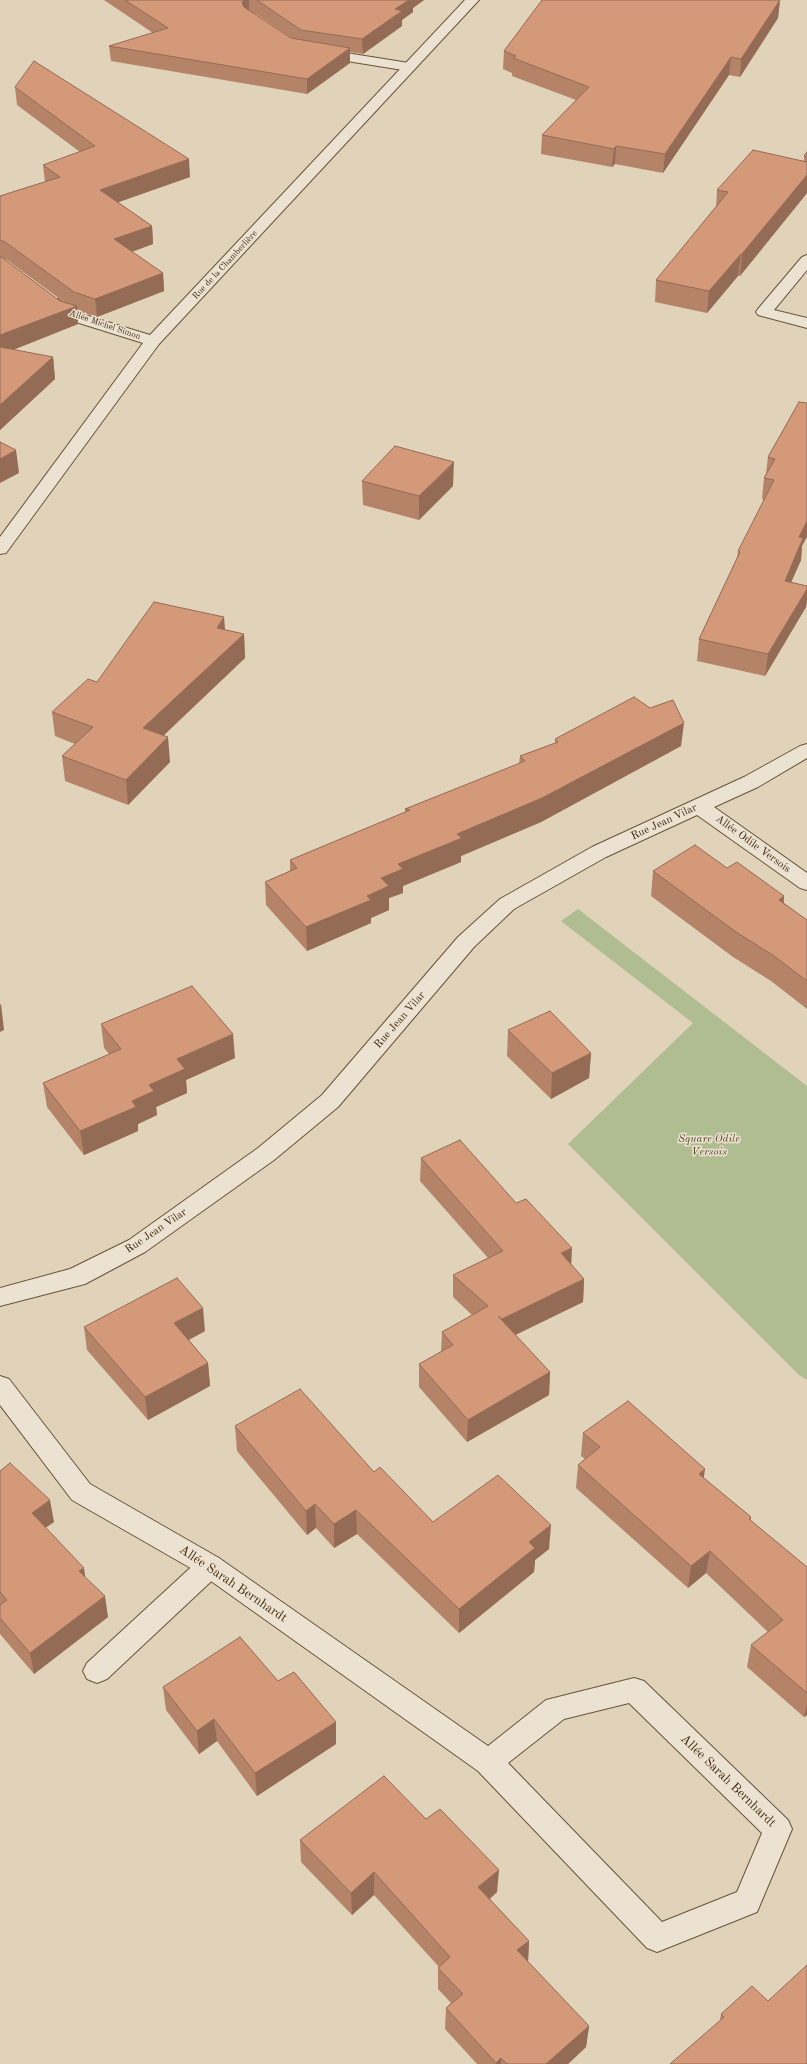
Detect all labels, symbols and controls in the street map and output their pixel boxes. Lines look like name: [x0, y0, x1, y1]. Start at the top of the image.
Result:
street label: Rue de la Chamberlière: [190, 228, 260, 302]
street label: Allée Michel Simon: [68, 308, 142, 342]
street label: Rue Jean Vilar: [629, 801, 699, 843]
street label: Allée Odile Versois: [713, 812, 793, 876]
street label: Rue Jean Vilar: [372, 989, 428, 1051]
park label: Square Odile Versois: [678, 1132, 740, 1158]
street label: Rue Jean Vilar: [123, 1206, 189, 1256]
street label: Allée Sarah Bernhardt: [176, 1542, 290, 1626]
street label: Allée Sarah Bernhardt: [677, 1731, 779, 1831]

